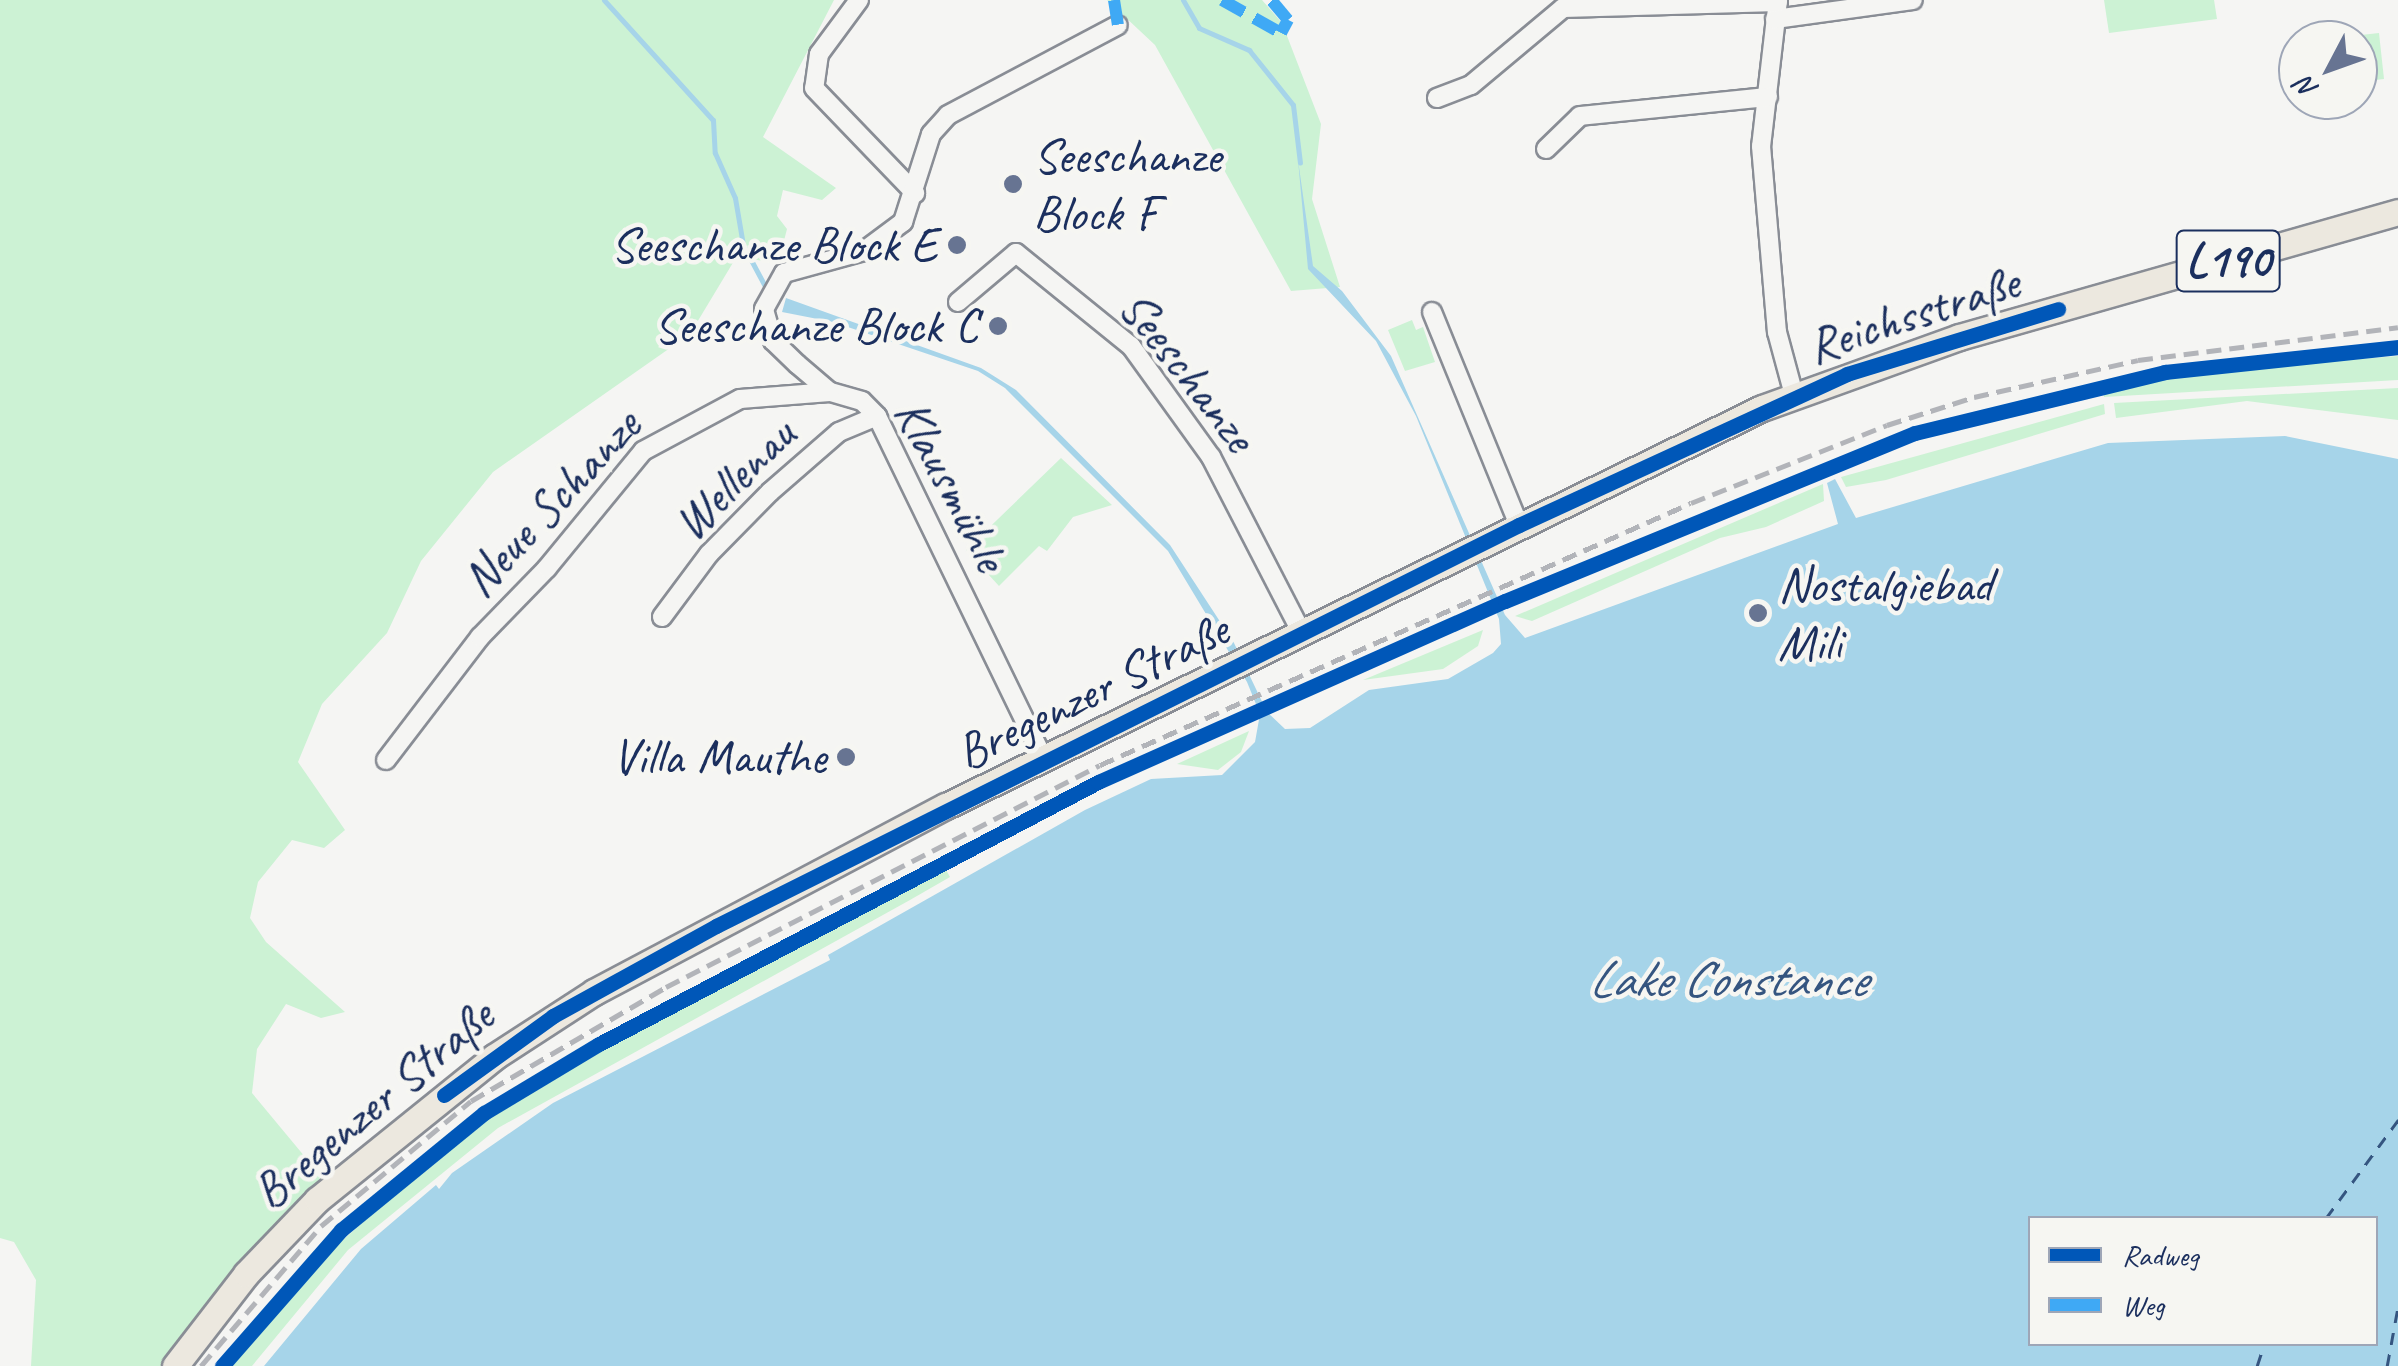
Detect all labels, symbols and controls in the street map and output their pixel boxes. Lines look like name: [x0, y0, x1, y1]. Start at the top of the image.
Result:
north arrow: [2278, 20, 2378, 120]
text: N: [2288, 71, 2325, 107]
place label: Seeschanze Block F: [1033, 125, 1221, 242]
marker: Seeschanze Block F: [1002, 173, 1024, 195]
place label: Seeschanze Block E: [610, 215, 937, 275]
road number: L190: [2176, 218, 2280, 304]
marker: Seeschanze Block E: [946, 234, 968, 256]
street label: Reichsstraße: [1800, 252, 2026, 376]
street label: Seeschanze: [1106, 278, 1270, 464]
place label: Seeschanze Block C: [654, 296, 978, 356]
marker: Seeschanze Block C: [987, 315, 1009, 337]
street label: Klausmühle: [881, 389, 1021, 581]
street label: Neue Schanze: [449, 397, 653, 609]
street label: Wellenau: [660, 405, 808, 553]
place label: Nostalgiebad Mili: [1778, 554, 1992, 672]
street label: Bregenzer Straße: [946, 599, 1238, 783]
marker: Nostalgiebad Mili: [1747, 602, 1769, 624]
place label: Villa Mauthe: [611, 727, 826, 787]
marker: Villa Mauthe: [835, 746, 857, 768]
water label: Lake Constance: [1590, 949, 1864, 1011]
street label: Bregenzer Straße: [240, 986, 506, 1222]
legend: [2028, 1216, 2378, 1346]
text: Radweg: [2122, 1236, 2199, 1274]
text: Weg: [2122, 1286, 2164, 1324]

